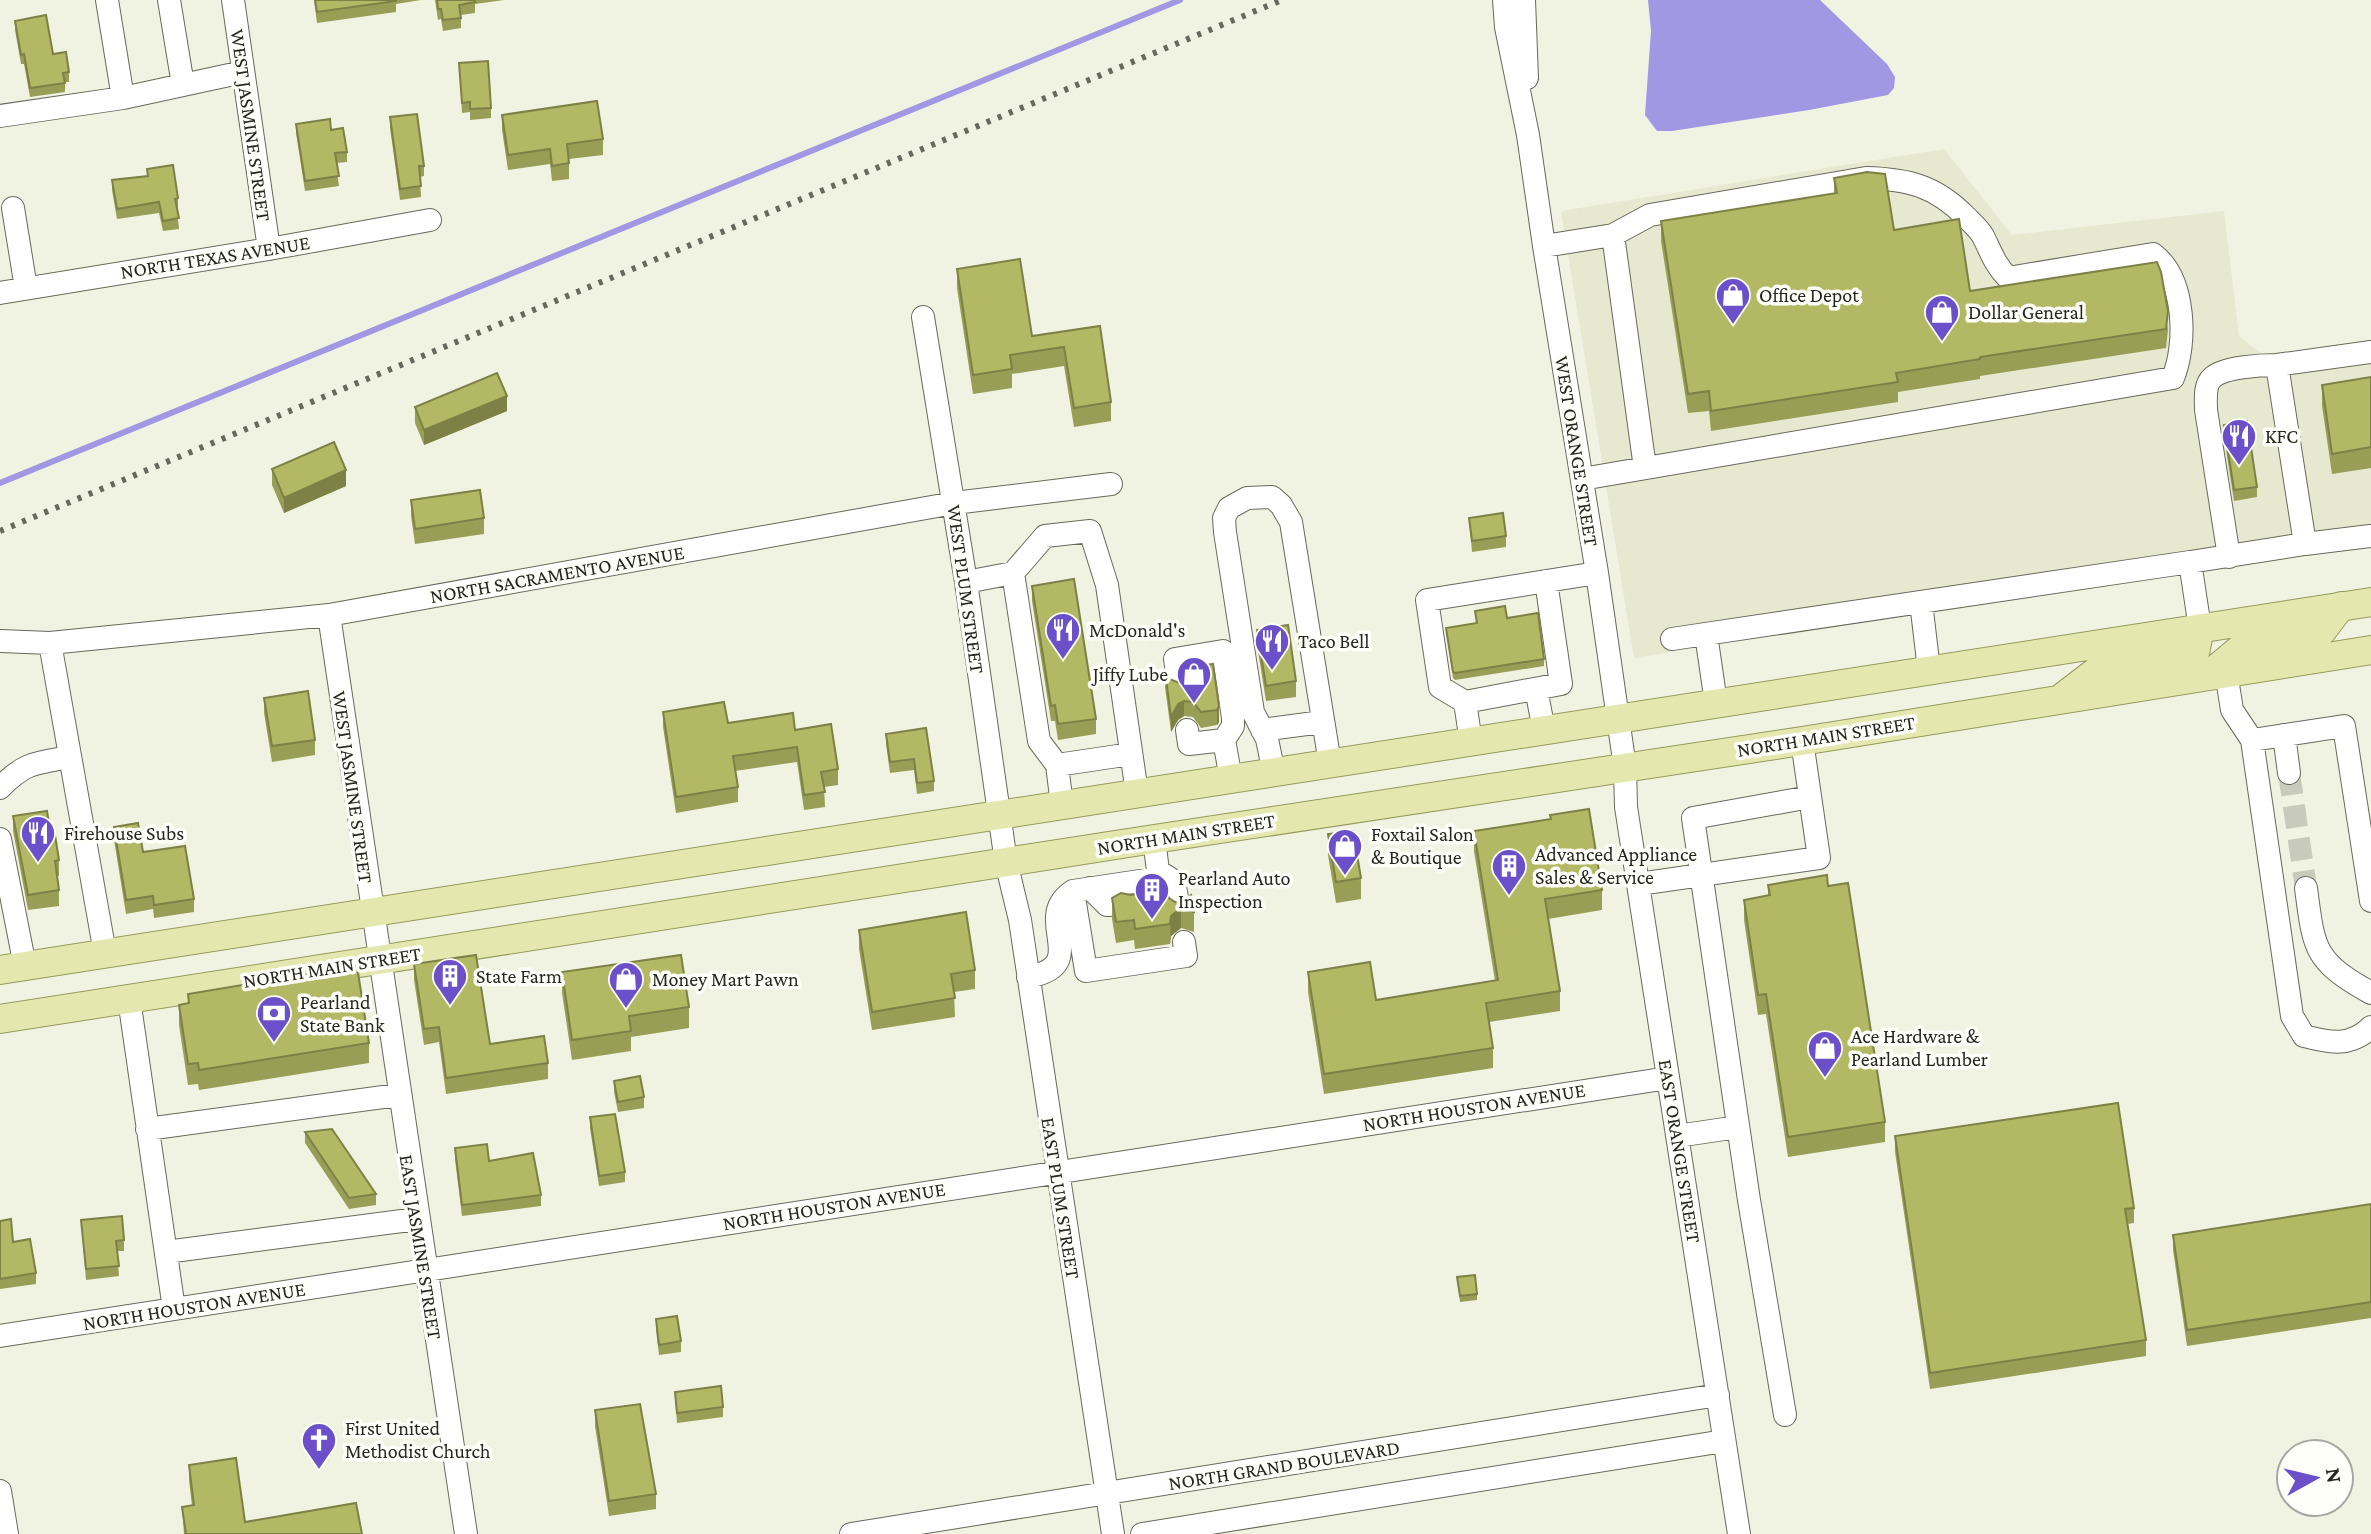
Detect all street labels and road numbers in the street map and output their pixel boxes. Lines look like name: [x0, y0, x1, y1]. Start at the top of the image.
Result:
street label: WEST JASMINE STREET: [226, 27, 275, 223]
street label: NORTH TEXAS AVENUE: [119, 231, 312, 283]
street label: WEST ORANGE STREET: [1551, 354, 1603, 548]
street label: WEST PLUM STREET: [943, 503, 989, 675]
street label: NORTH SACRAMENTO AVENUE: [428, 541, 686, 607]
street label: WEST JASMINE STREET: [328, 689, 377, 885]
street label: NORTH MAIN STREET: [1736, 711, 1917, 761]
street label: NORTH MAIN STREET: [1096, 809, 1277, 859]
street label: NORTH MAIN STREET: [242, 942, 423, 992]
street label: EAST ORANGE STREET: [1655, 1058, 1705, 1244]
street label: NORTH HOUSTON AVENUE: [1361, 1079, 1587, 1135]
street label: EAST PLUM STREET: [1037, 1116, 1085, 1280]
street label: EAST JASMINE STREET: [395, 1153, 446, 1341]
street label: NORTH HOUSTON AVENUE: [721, 1178, 947, 1234]
street label: NORTH HOUSTON AVENUE: [81, 1278, 307, 1334]
street label: NORTH GRAND BOULEVARD: [1167, 1436, 1401, 1494]

